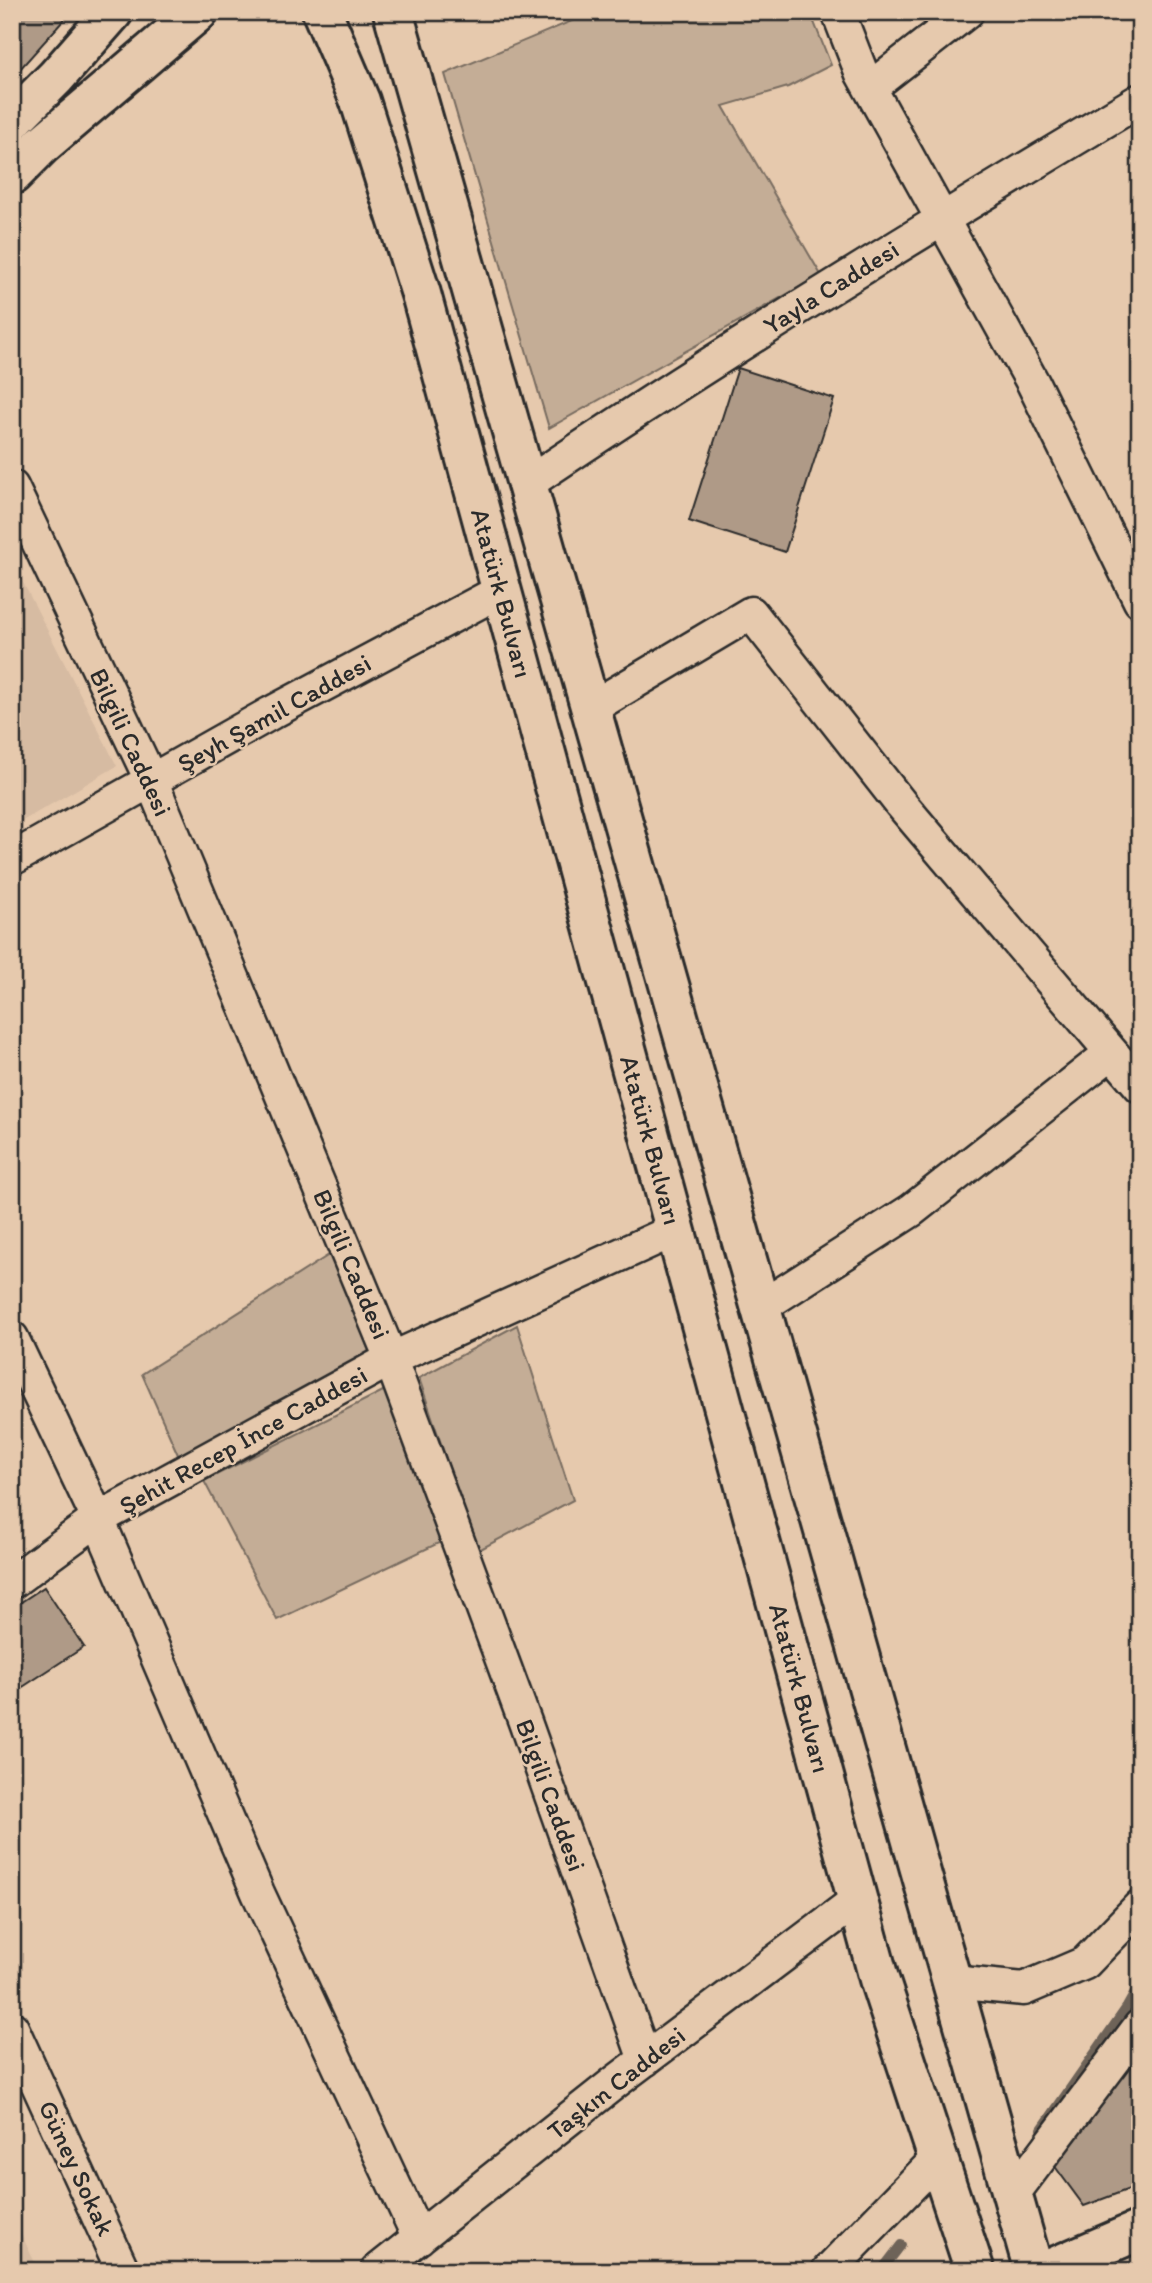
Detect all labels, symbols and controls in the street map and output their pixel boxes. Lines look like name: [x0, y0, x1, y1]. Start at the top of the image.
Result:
street label: Yayla Caddesi: [757, 233, 905, 341]
street label: Atatürk Bulvarı: [464, 505, 540, 681]
street label: Şeyh Şamil Caddesi: [172, 647, 376, 779]
street label: Bilgili Caddesi: [83, 663, 179, 821]
street label: Atatürk Bulvarı: [613, 1052, 689, 1228]
street label: Bilgili Caddesi: [306, 1184, 398, 1344]
street label: Şehit Recep İnce Caddesi: [113, 1358, 373, 1522]
street label: Atatürk Bulvarı: [762, 1600, 838, 1776]
street label: Bilgili Caddesi: [509, 1715, 593, 1875]
street label: Taşkın Caddesi: [541, 2019, 691, 2147]
street label: Güney Sokak: [32, 2095, 123, 2241]

